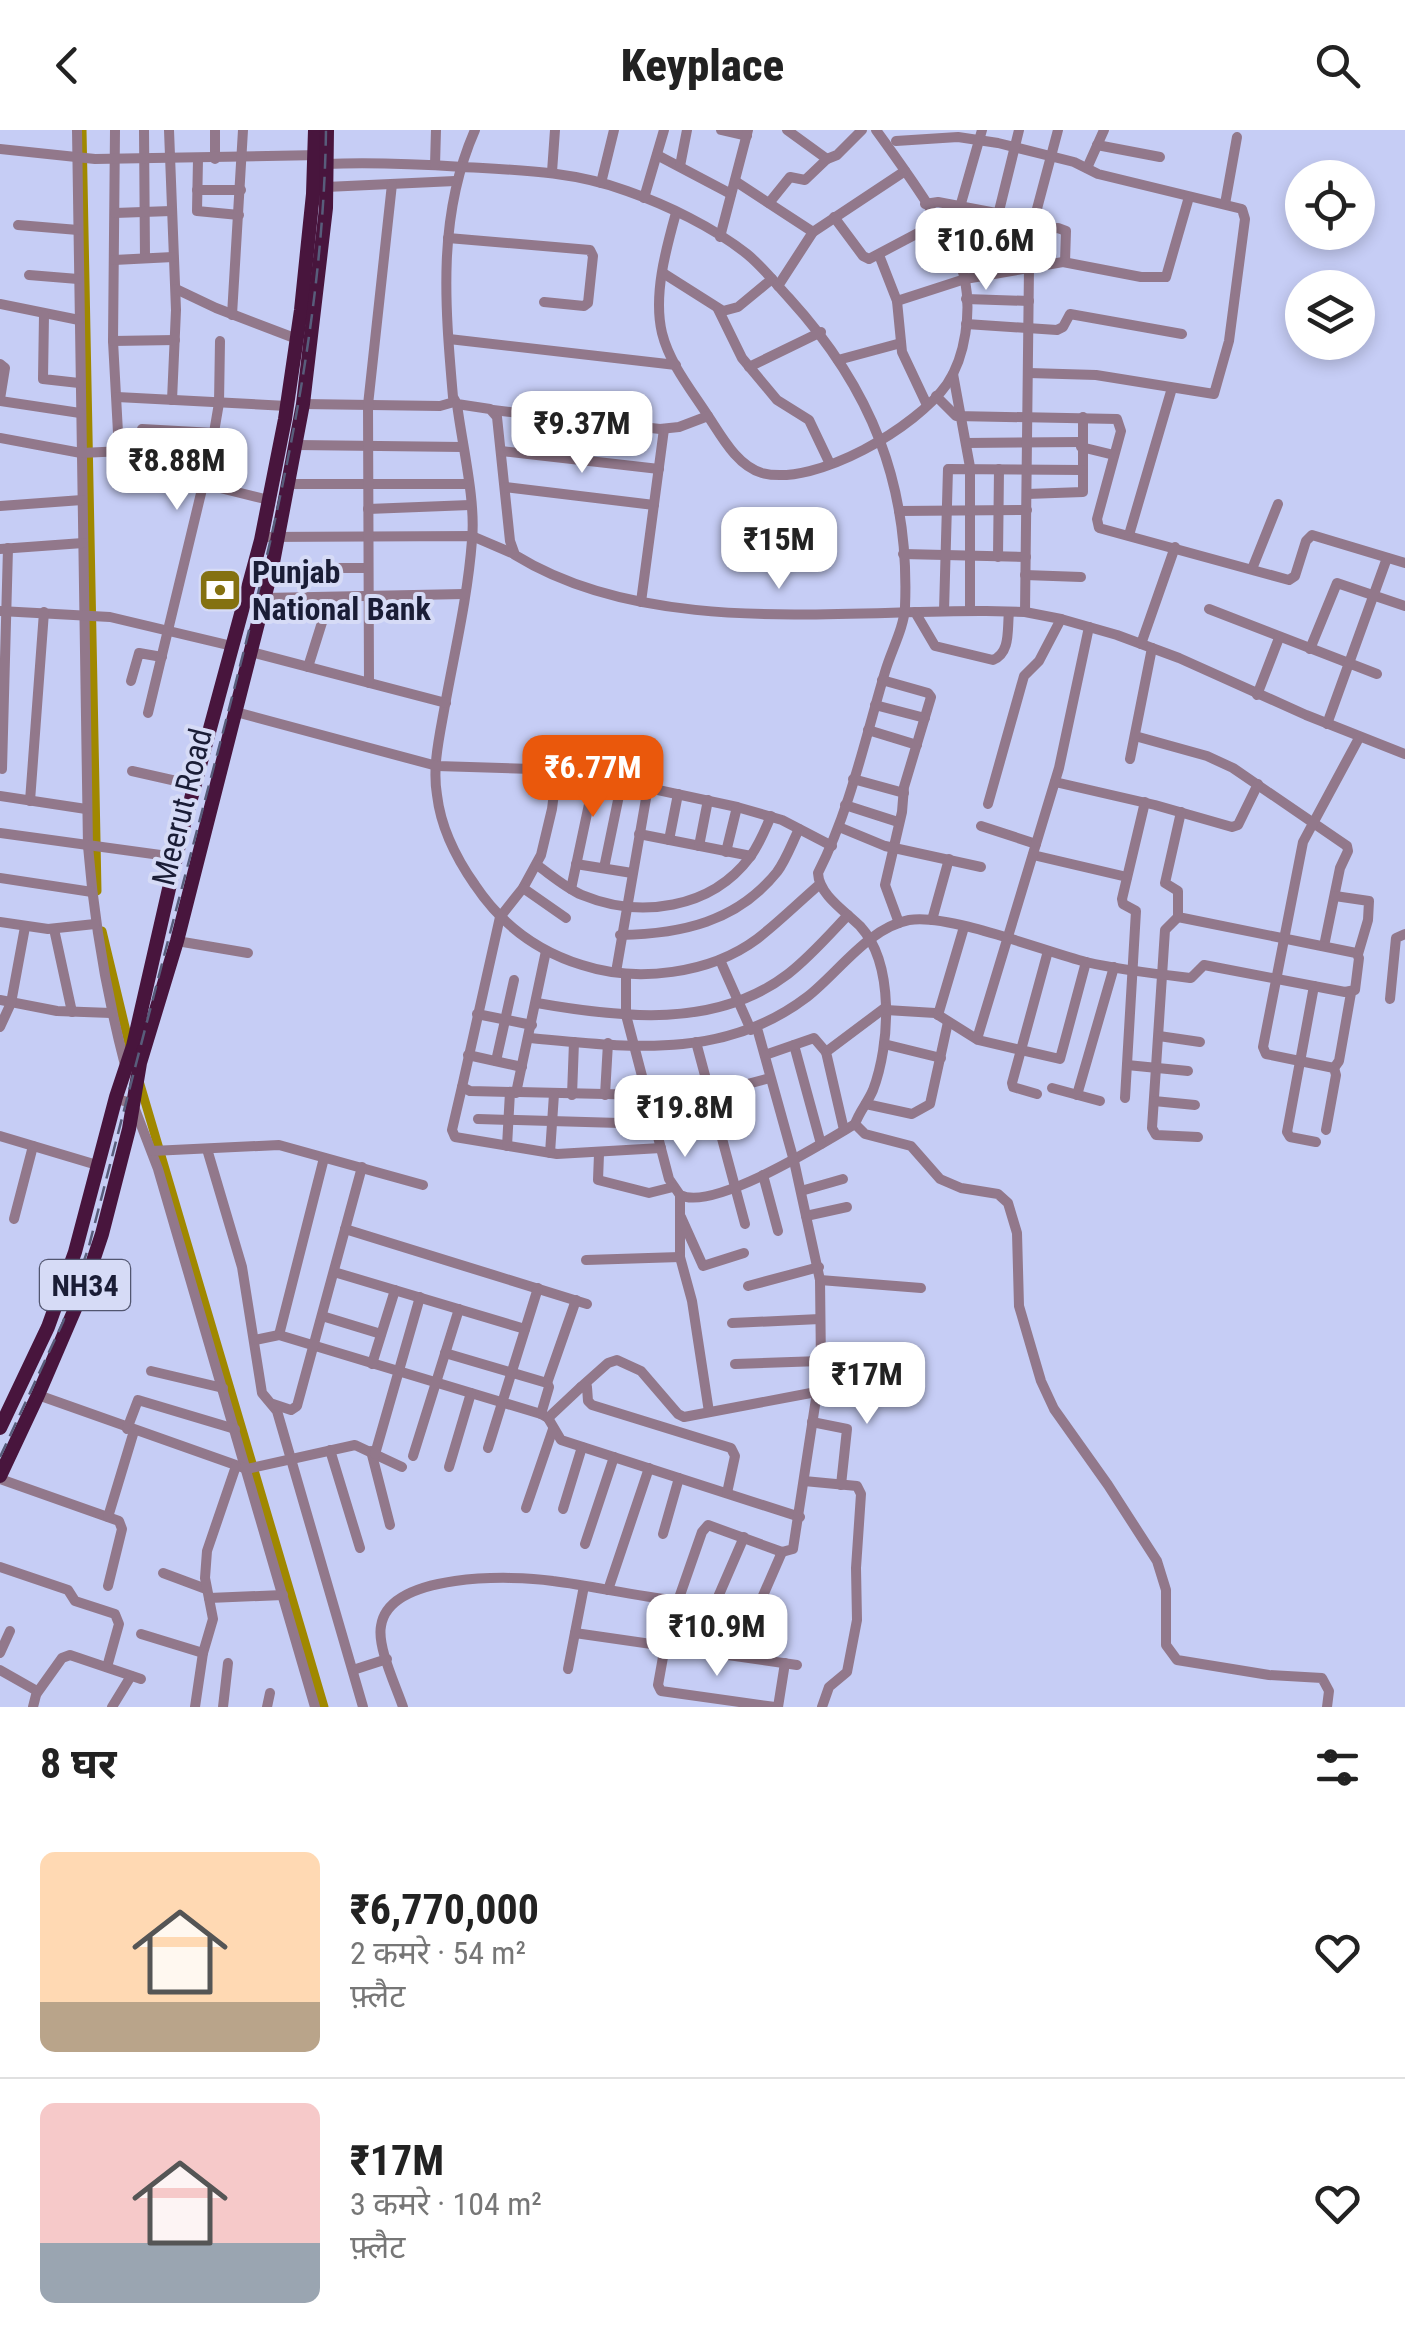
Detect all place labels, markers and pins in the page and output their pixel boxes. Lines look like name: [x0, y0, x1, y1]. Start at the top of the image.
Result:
pin: ₹10.6M: [905, 208, 1067, 293]
pin: ₹9.37M: [501, 391, 663, 476]
pin: ₹8.88M: [96, 428, 258, 513]
pin: ₹15M: [720, 507, 838, 592]
place label: Punjab National Bank: [252, 553, 432, 628]
bank icon: Punjab National Bank: [197, 567, 243, 613]
pin: ₹6.77M: [512, 735, 674, 820]
pin: ₹19.8M: [604, 1075, 766, 1160]
pin: ₹17M: [808, 1342, 926, 1427]
pin: ₹10.9M: [636, 1594, 798, 1679]

